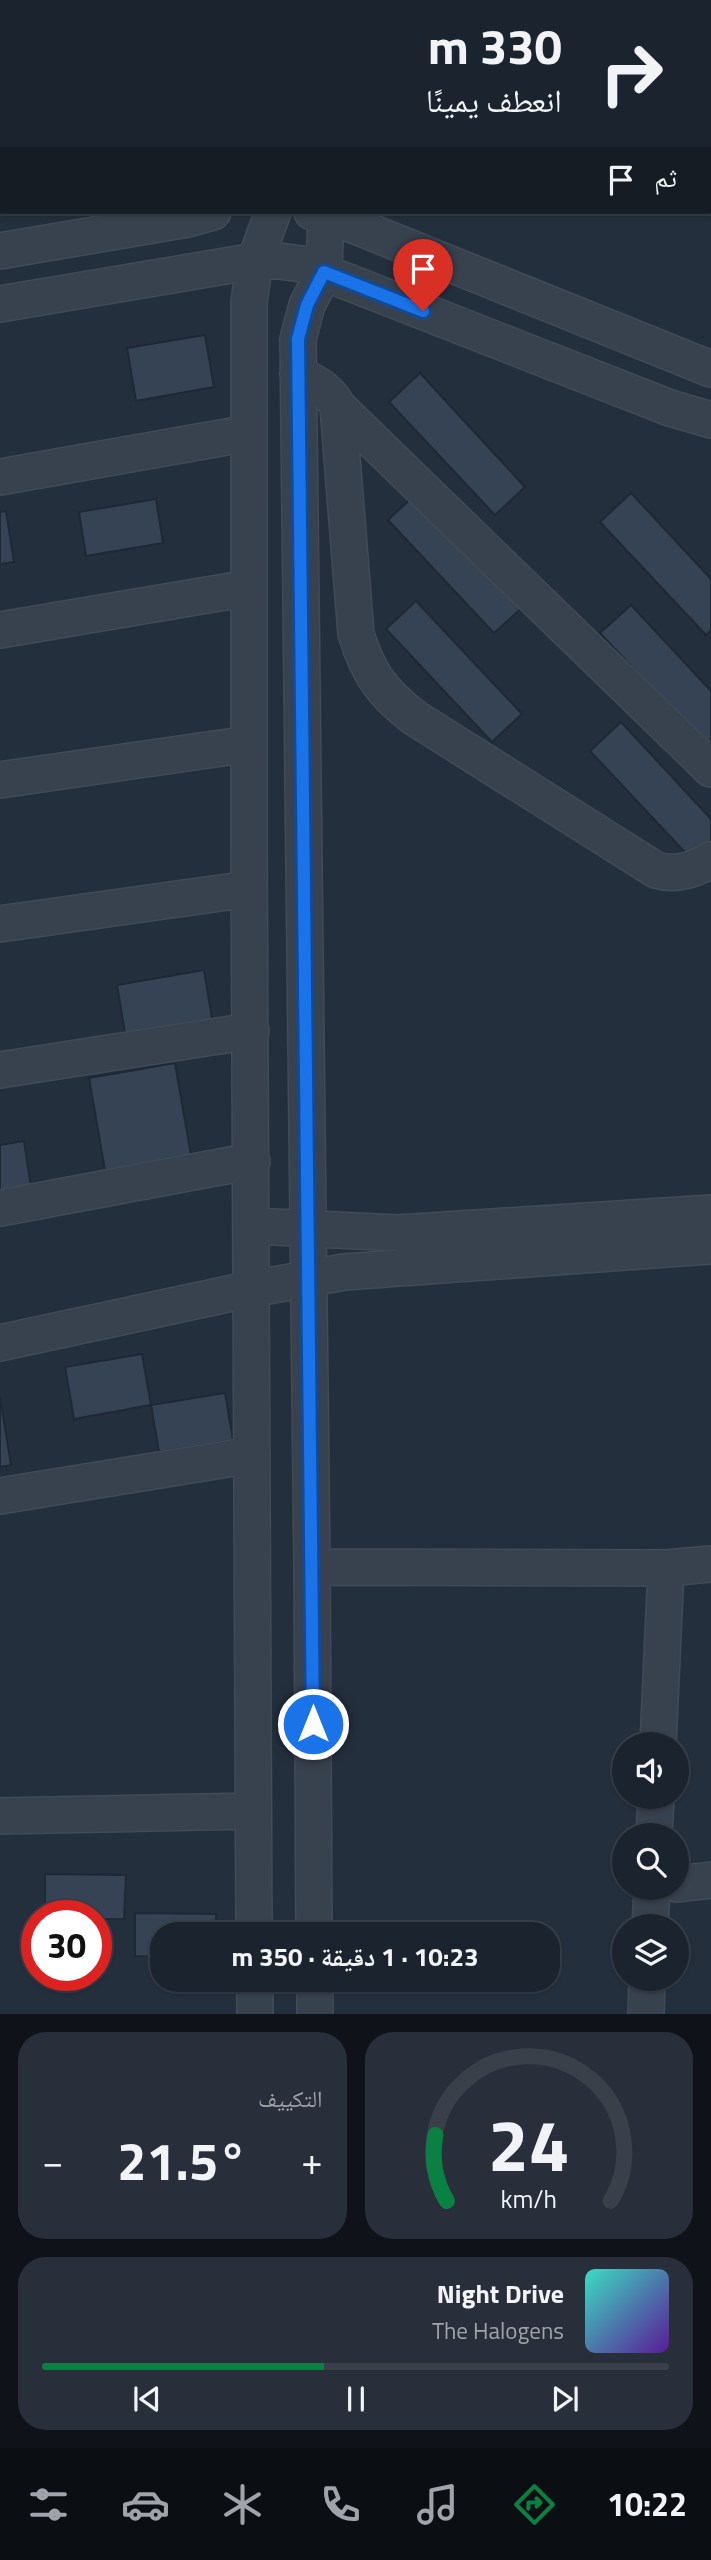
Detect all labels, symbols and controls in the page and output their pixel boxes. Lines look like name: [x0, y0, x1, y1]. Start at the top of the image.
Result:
text: 330 m: [428, 8, 562, 83]
icon: right: [586, 28, 677, 119]
text: انعطف يمينًا: [426, 76, 562, 124]
text: ثم: [654, 158, 677, 197]
icon: arrive: [602, 161, 640, 199]
pin: [393, 239, 453, 311]
icon: arrive: [404, 250, 442, 288]
position arrow: [276, 1687, 350, 1761]
map controls: [612, 1732, 689, 1991]
button: sound: [612, 1732, 689, 1809]
button: search: [612, 1823, 689, 1900]
speed limit sign: 30: [21, 1900, 112, 1991]
button: layers: [612, 1914, 689, 1991]
text: 10:23 · 1 دقيقة · 350 m: [231, 1937, 479, 1976]
text: التكييف: [258, 2081, 323, 2116]
text: 24: [488, 2090, 570, 2200]
text: 21.5°: [117, 2121, 247, 2200]
text: −: [42, 2132, 63, 2190]
text: +: [301, 2132, 322, 2190]
text: km/h: [500, 2180, 557, 2218]
text: Night Drive: [437, 2274, 564, 2313]
text: The Halogens: [432, 2313, 564, 2348]
icon: previous: [128, 2380, 166, 2418]
icon: pause: [337, 2380, 375, 2418]
icon: next: [546, 2380, 584, 2418]
icon: filters: [24, 2480, 73, 2529]
icon: car: [121, 2480, 170, 2529]
icon: climate: [218, 2480, 267, 2529]
icon: phone: [316, 2480, 365, 2529]
icon: music: [413, 2480, 462, 2529]
icon: directions: [510, 2480, 559, 2529]
text: 10:22: [607, 2480, 687, 2528]

